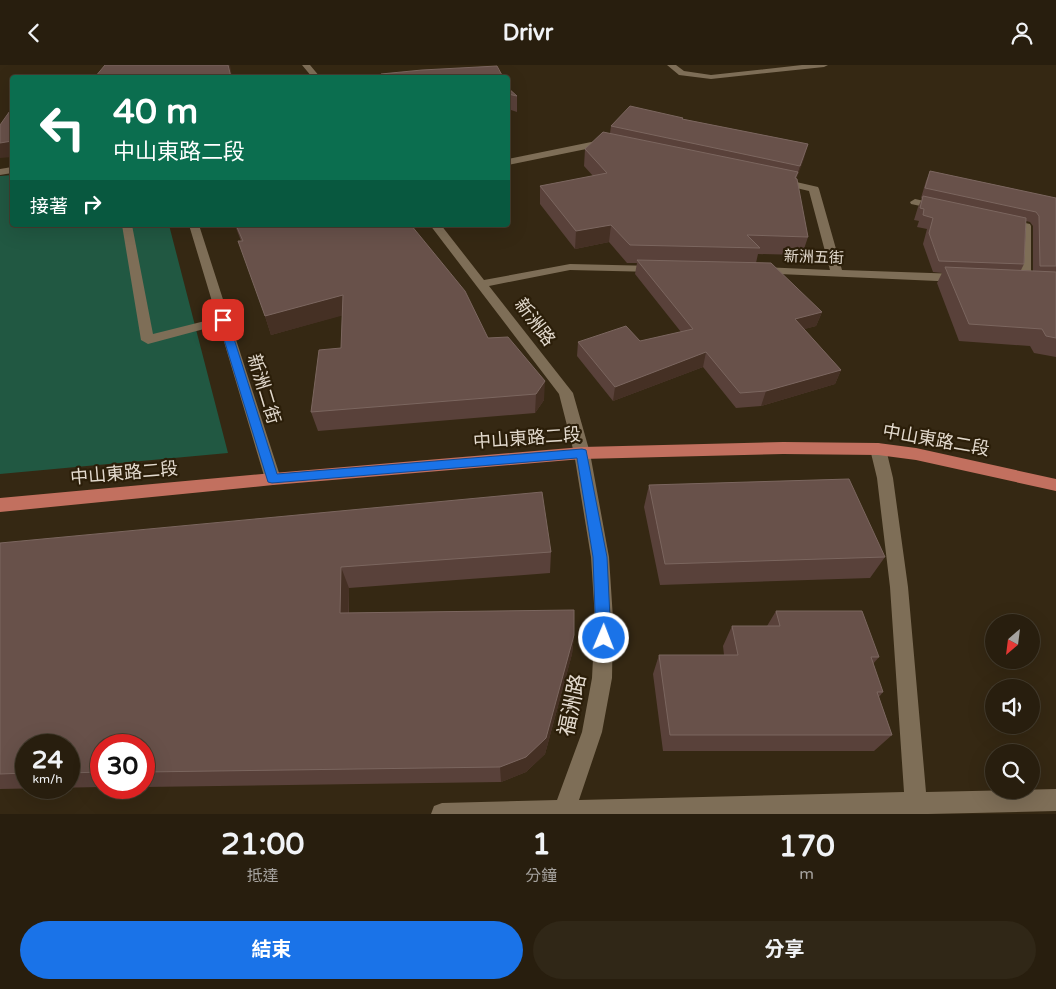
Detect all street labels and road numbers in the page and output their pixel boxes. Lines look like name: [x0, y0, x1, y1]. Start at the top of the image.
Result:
street label: 新洲五街: [784, 247, 844, 267]
street label: 新洲路: [510, 294, 560, 350]
street label: 新洲二街: [243, 351, 285, 427]
street label: 中山東路二段: [881, 420, 991, 460]
street label: 中山東路二段: [472, 423, 582, 453]
street label: 中山東路二段: [69, 457, 179, 489]
street label: 福洲路: [554, 672, 591, 739]

